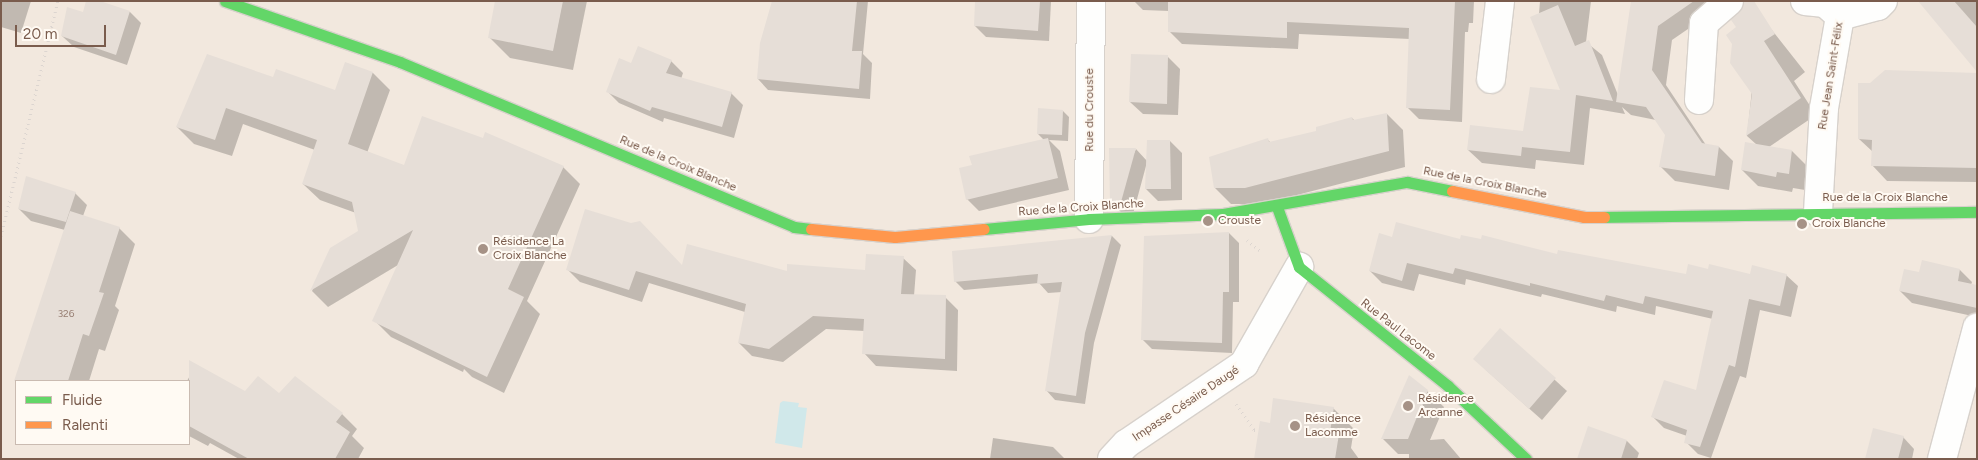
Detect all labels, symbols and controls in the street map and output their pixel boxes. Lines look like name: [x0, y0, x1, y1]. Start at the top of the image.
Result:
scale bar: [18, 15, 109, 47]
street label: Rue Jean Saint-Félix: [1815, 21, 1847, 131]
text: 20 m: [23, 25, 57, 43]
street label: Rue du Crouste: [1083, 68, 1097, 152]
street label: Rue de la Croix Blanche: [617, 133, 739, 195]
street label: Rue de la Croix Blanche: [1422, 164, 1548, 202]
street label: Rue de la Croix Blanche: [1822, 191, 1948, 205]
street label: Rue de la Croix Blanche: [1018, 196, 1144, 220]
place label: Crouste: [1218, 214, 1261, 228]
marker: Crouste: [1202, 215, 1214, 227]
place label: Croix Blanche: [1812, 217, 1886, 231]
marker: Croix Blanche: [1796, 218, 1808, 230]
place label: Résidence La Croix Blanche: [493, 235, 567, 263]
marker: Résidence La Croix Blanche: [477, 243, 489, 255]
street label: Rue Paul Lacome: [1357, 296, 1439, 364]
house number: 326: [58, 308, 74, 320]
street label: Impasse Césaire Daugé: [1130, 363, 1242, 445]
legend: [15, 380, 190, 445]
text: Fluide: [62, 391, 102, 409]
place label: Résidence Arcanne: [1418, 392, 1474, 420]
marker: Résidence Arcanne: [1402, 400, 1414, 412]
place label: Résidence Lacomme: [1305, 412, 1361, 440]
text: Ralenti: [62, 416, 108, 434]
marker: Résidence Lacomme: [1289, 420, 1301, 432]

